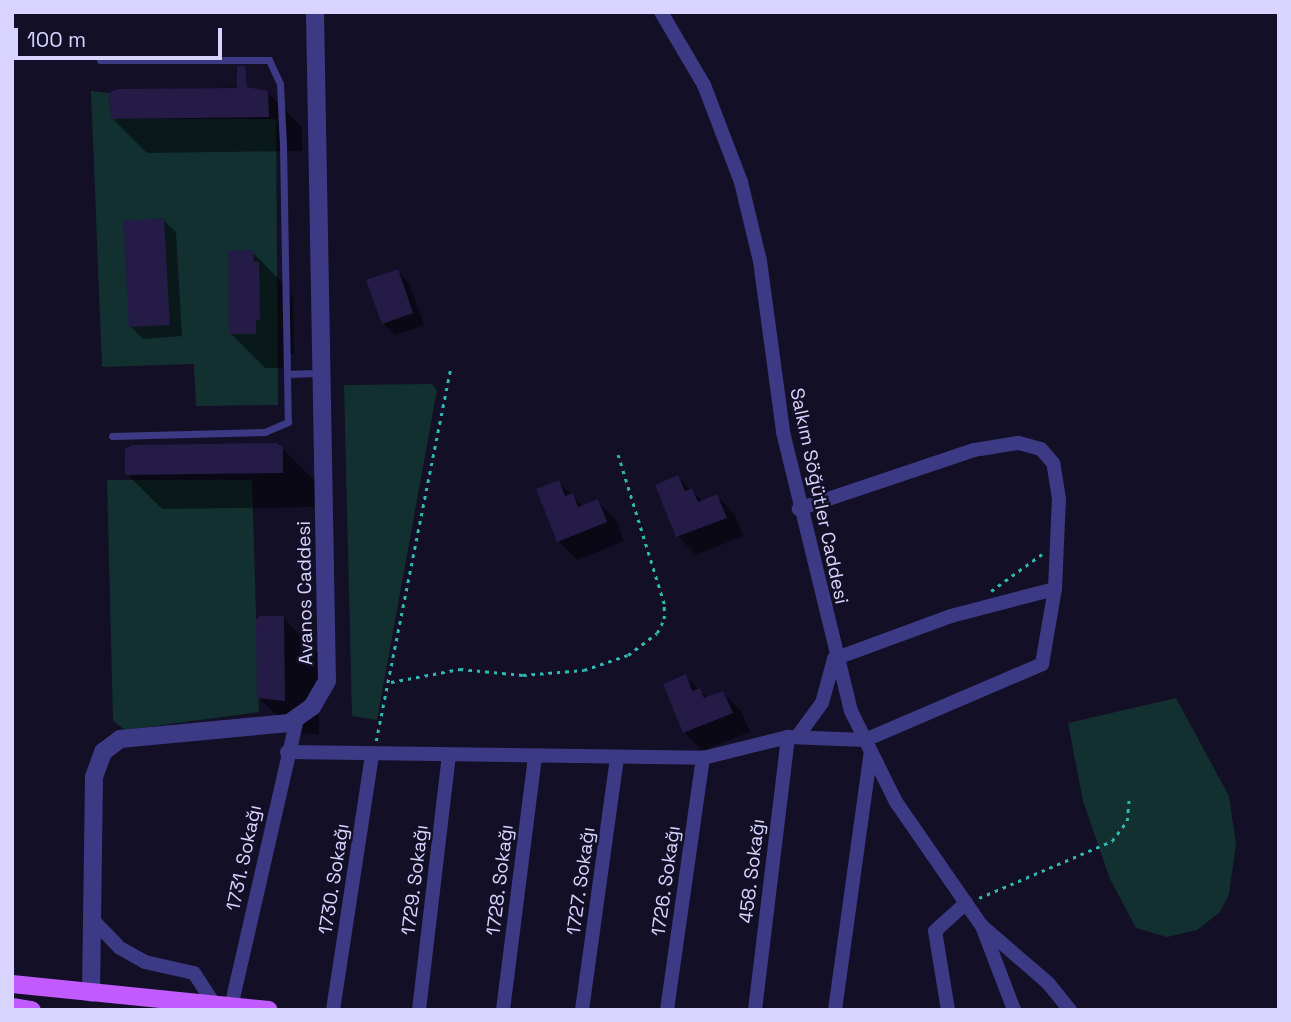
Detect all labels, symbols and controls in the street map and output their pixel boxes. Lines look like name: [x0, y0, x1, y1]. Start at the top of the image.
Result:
scale bar: [18, 14, 226, 58]
text: 100 m: [27, 26, 86, 53]
street label: Salkım Söğütler Caddesi: [785, 386, 853, 606]
street label: Avanos Caddesi: [292, 521, 318, 665]
street label: 1731. Sokağı: [222, 803, 266, 913]
street label: 458. Sokağı: [734, 817, 770, 925]
street label: 1730. Sokağı: [314, 822, 354, 936]
street label: 1729. Sokağı: [397, 823, 433, 937]
street label: 1728. Sokağı: [482, 823, 518, 937]
street label: 1726. Sokağı: [647, 824, 685, 938]
street label: 1727. Sokağı: [562, 825, 600, 937]

